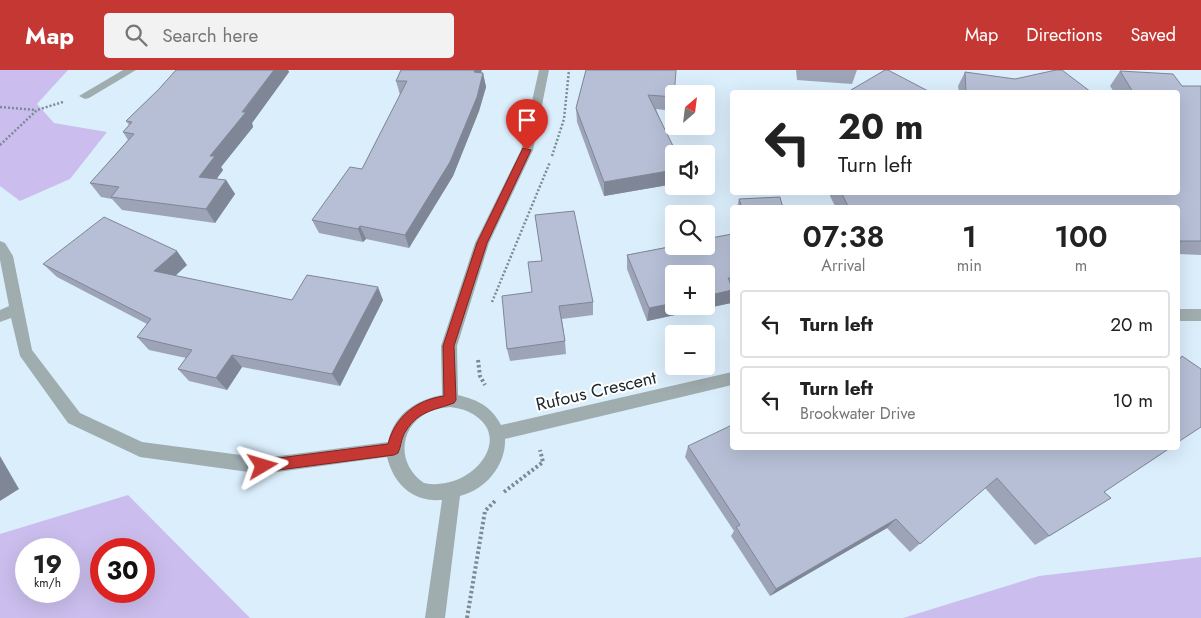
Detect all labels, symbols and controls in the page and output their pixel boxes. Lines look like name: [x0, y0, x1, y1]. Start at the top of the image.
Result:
search box: [104, 13, 454, 58]
text: Map: [25, 18, 74, 53]
icon: search: [122, 21, 150, 49]
text: Search here: [162, 22, 258, 49]
text: Map: [965, 22, 998, 48]
text: Directions: [1026, 22, 1102, 48]
text: Saved: [1130, 22, 1176, 48]
north arrow: [665, 85, 715, 135]
map controls: [665, 85, 715, 375]
pin: [506, 99, 548, 150]
text: 20 m: [838, 102, 923, 152]
icon: arrive: [513, 106, 541, 134]
icon: left: [755, 110, 820, 175]
button: sound: [665, 145, 715, 195]
text: Turn left: [838, 148, 912, 180]
button: search: [665, 205, 715, 255]
text: 07:38: [802, 215, 884, 258]
text: 1: [962, 215, 977, 258]
text: 100: [1054, 215, 1108, 258]
text: Arrival: [821, 254, 865, 277]
text: min: [957, 254, 982, 277]
text: m: [1075, 254, 1087, 277]
button: +: [665, 265, 715, 315]
icon: left: [757, 310, 785, 338]
text: Turn left: [800, 311, 873, 338]
text: 20 m: [1110, 311, 1153, 338]
button: −: [665, 325, 715, 375]
street label: Rufous Crescent: [533, 364, 660, 418]
text: Turn left: [800, 375, 873, 402]
icon: left: [757, 386, 785, 414]
text: 10 m: [1113, 387, 1153, 414]
text: Brookwater Drive: [800, 402, 915, 425]
position arrow: [236, 439, 288, 491]
speed limit sign: 30: [90, 538, 155, 603]
text: 19: [33, 546, 62, 582]
text: km/h: [34, 574, 61, 592]

